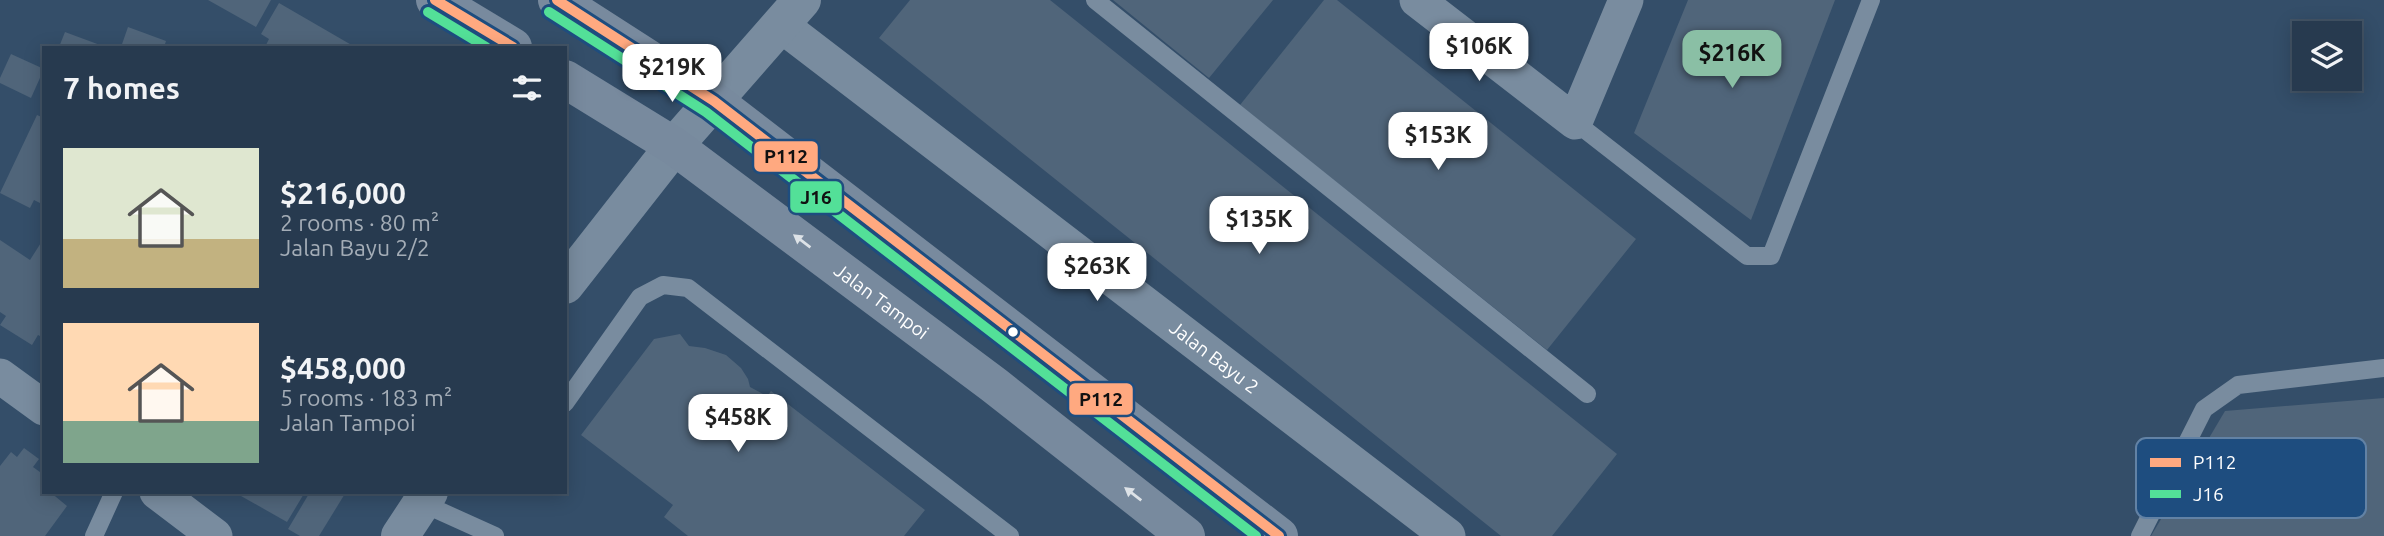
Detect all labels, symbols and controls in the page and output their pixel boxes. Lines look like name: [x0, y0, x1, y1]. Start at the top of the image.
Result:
map controls: [2292, 21, 2362, 91]
button: layers: [2292, 21, 2362, 91]
pin: $106K: [1430, 24, 1528, 83]
pin: $216K: [1683, 31, 1781, 90]
text: $106K: [1445, 33, 1513, 58]
text: $216K: [1698, 40, 1766, 65]
pin: $219K: [623, 44, 721, 104]
text: $219K: [638, 54, 706, 79]
icon: filters: [508, 69, 546, 107]
text: 7 homes: [63, 71, 180, 105]
pin: $153K: [1389, 113, 1487, 172]
text: $153K: [1404, 122, 1472, 147]
line badge: P112: [753, 140, 819, 173]
text: P112: [764, 145, 808, 167]
icon: home: [119, 176, 203, 260]
text: $216,000: [280, 176, 406, 210]
line badge: J16: [789, 180, 843, 214]
text: J16: [800, 186, 832, 208]
pin: $135K: [1210, 196, 1308, 256]
text: $135K: [1225, 206, 1293, 231]
text: 2 rooms · 80 m²: [280, 210, 439, 235]
text: Jalan Bayu 2/2: [280, 235, 430, 260]
one-way arrow: [793, 235, 811, 249]
pin: $263K: [1048, 244, 1146, 303]
text: $263K: [1063, 253, 1131, 278]
street label: Jalan Tampoi: [830, 259, 933, 343]
street label: Jalan Bayu 2: [1166, 316, 1263, 398]
unlabelled marker: [1006, 325, 1020, 339]
icon: home: [119, 351, 203, 435]
text: $458,000: [280, 351, 406, 385]
line badge: P112: [1068, 382, 1134, 416]
text: 5 rooms · 183 m²: [280, 385, 452, 410]
text: P112: [1079, 388, 1123, 410]
pin: $458K: [689, 394, 787, 454]
text: $458K: [704, 404, 772, 429]
text: Jalan Tampoi: [280, 410, 416, 435]
legend: [2136, 438, 2366, 518]
text: P112: [2193, 451, 2237, 473]
text: J16: [2193, 483, 2224, 505]
one-way arrow: [1124, 486, 1142, 501]

